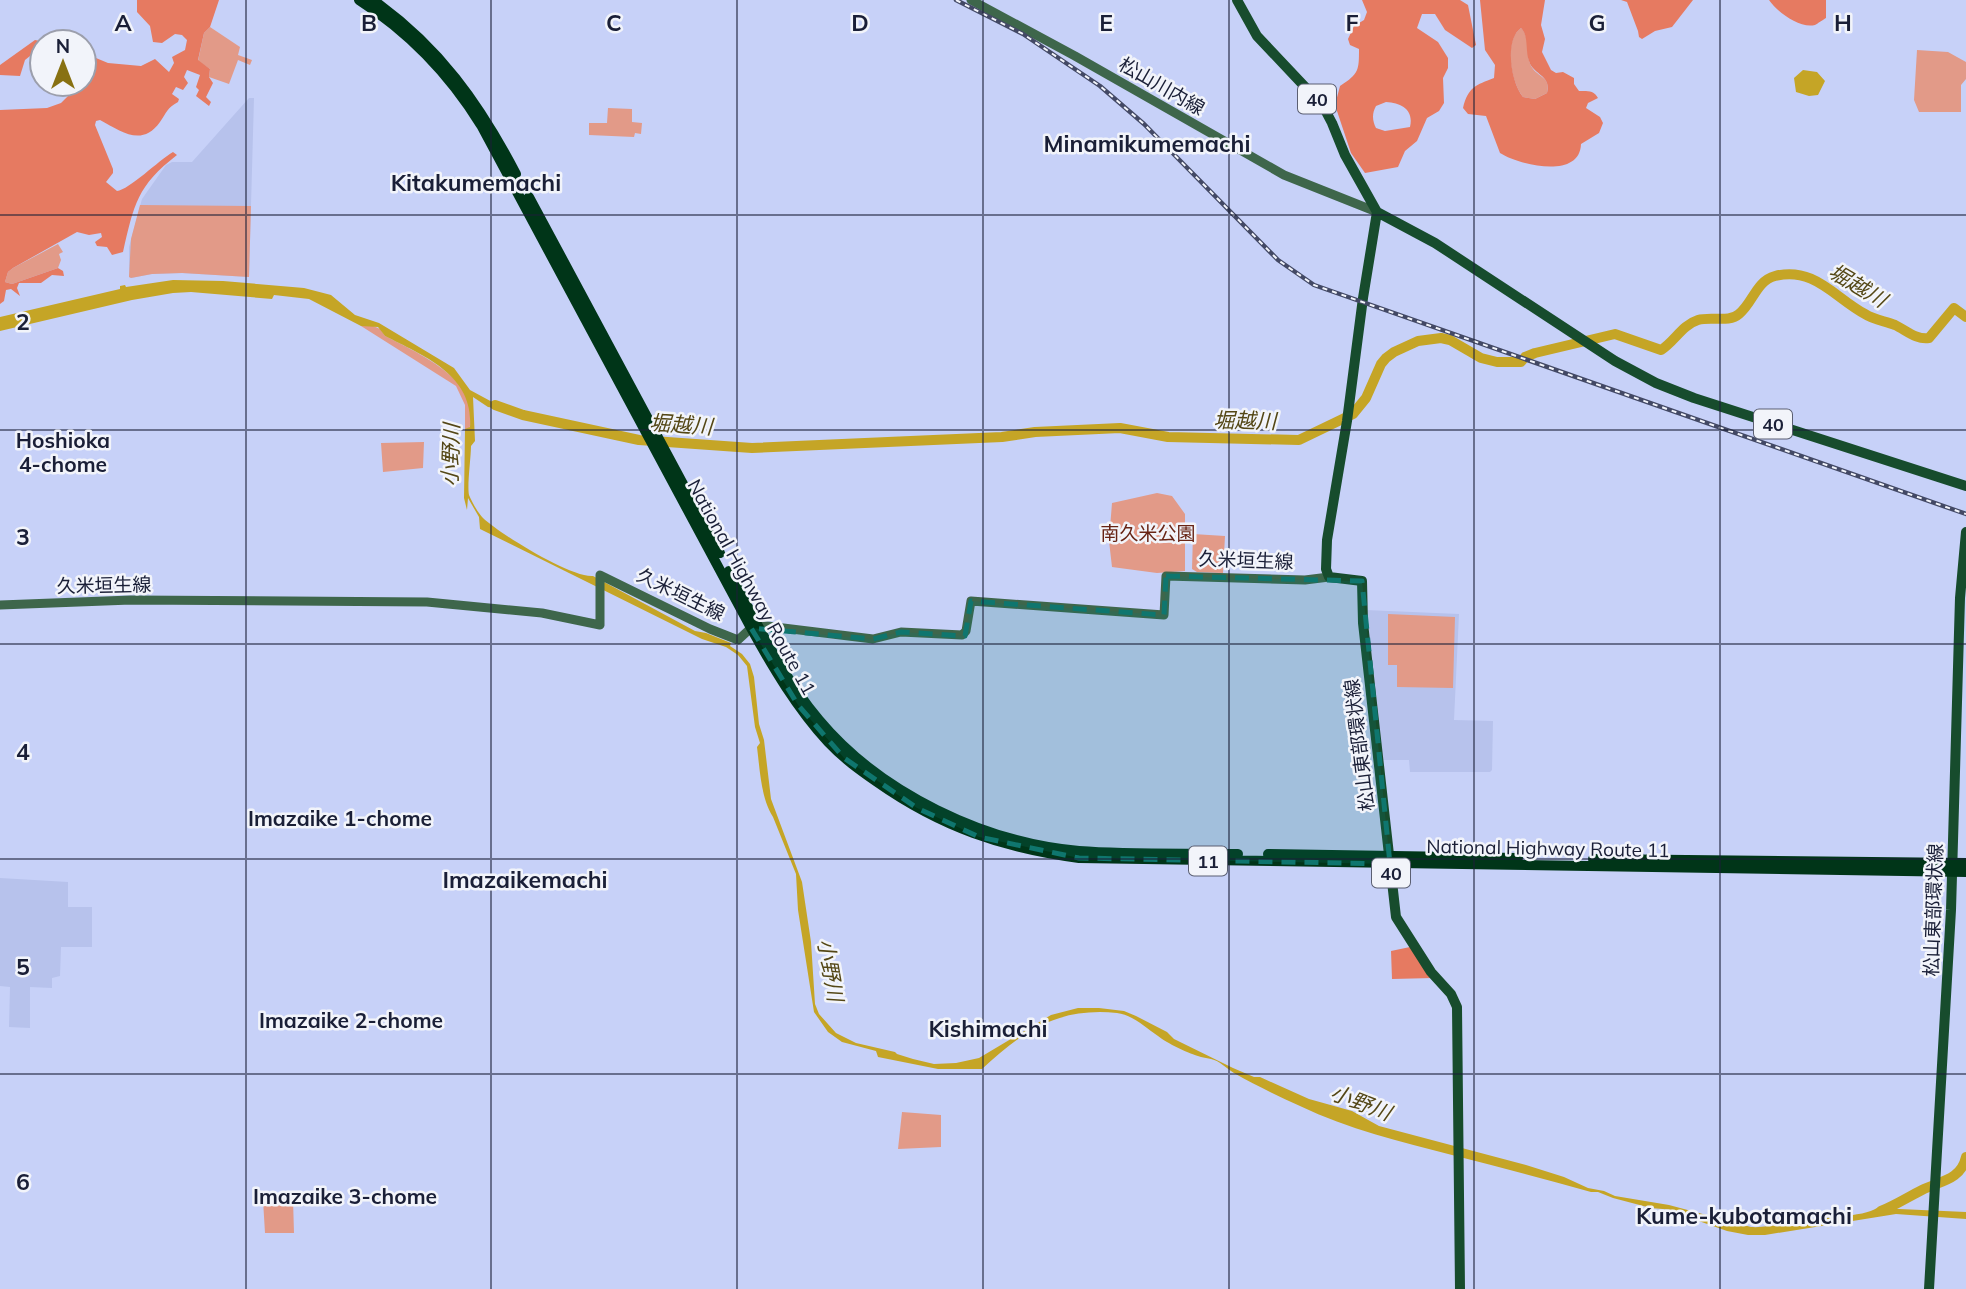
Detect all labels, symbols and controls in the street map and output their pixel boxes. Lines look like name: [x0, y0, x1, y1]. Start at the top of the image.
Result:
text: A: [114, 8, 132, 37]
text: B: [361, 8, 377, 37]
text: C: [606, 8, 622, 37]
text: D: [851, 8, 869, 37]
text: E: [1099, 8, 1113, 37]
text: F: [1345, 8, 1359, 37]
text: G: [1588, 8, 1606, 37]
text: H: [1834, 8, 1852, 37]
north arrow: [28, 28, 98, 98]
text: N: [56, 34, 70, 58]
street label: 松山川内線: [1115, 52, 1209, 120]
road number: 40: [1298, 84, 1336, 114]
district label: Minamikumemachi: [1044, 129, 1250, 158]
district label: Kitakumemachi: [391, 168, 561, 197]
water label: 堀越川: [1824, 258, 1893, 313]
text: 2: [16, 307, 30, 336]
water label: 堀越川: [1213, 406, 1279, 434]
water label: 堀越川: [649, 409, 715, 439]
road number: 40: [1754, 410, 1792, 438]
water label: 小野川: [436, 421, 464, 487]
district label: Hoshioka 4-chome: [16, 427, 110, 477]
street label: National Highway Route 11: [683, 475, 821, 699]
park label: 南久米公園: [1100, 521, 1196, 545]
text: 3: [16, 522, 30, 551]
street label: 久米垣生線: [1198, 546, 1294, 574]
street label: 久米垣生線: [633, 562, 729, 626]
street label: 久米垣生線: [56, 572, 152, 598]
street label: 松山東部環状線: [1339, 678, 1379, 812]
text: 4: [16, 737, 30, 766]
district label: Imazaike 1-chome: [248, 805, 432, 831]
street label: National Highway Route 11: [1426, 834, 1670, 862]
street label: 松山東部環状線: [1919, 843, 1947, 977]
road number: 11: [1189, 846, 1227, 876]
road number: 40: [1372, 858, 1410, 888]
district label: Imazaikemachi: [442, 865, 608, 894]
water label: 小野川: [813, 937, 850, 1005]
text: 5: [16, 952, 30, 981]
district label: Imazaike 2-chome: [259, 1007, 443, 1033]
district label: Kishimachi: [928, 1014, 1048, 1043]
water label: 小野川: [1327, 1079, 1397, 1126]
text: 6: [16, 1167, 30, 1196]
district label: Imazaike 3-chome: [253, 1183, 437, 1209]
district label: Kume-kubotamachi: [1636, 1201, 1852, 1230]

